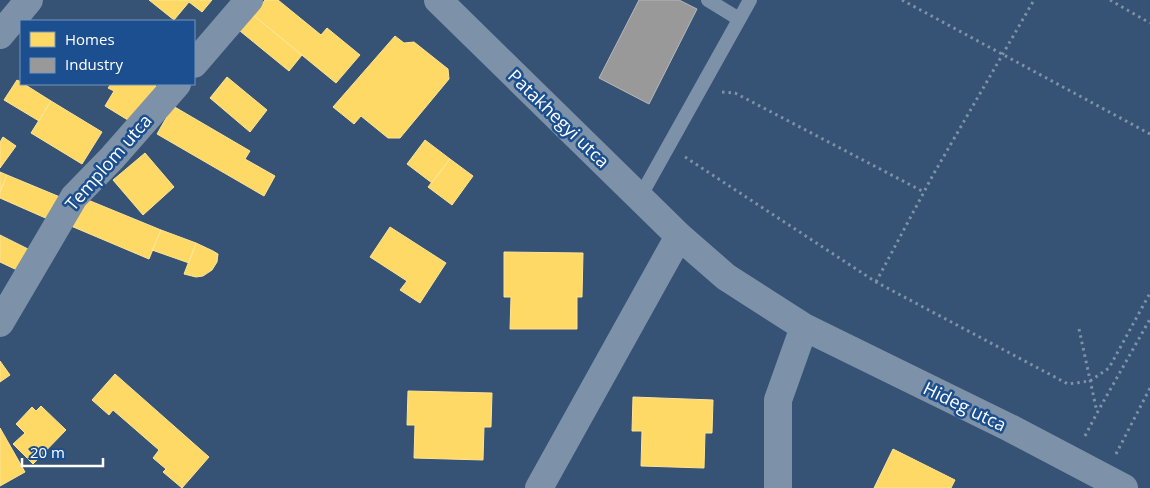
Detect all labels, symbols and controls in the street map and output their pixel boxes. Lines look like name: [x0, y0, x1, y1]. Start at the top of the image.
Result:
legend: [20, 20, 195, 85]
text: Homes: [65, 29, 115, 49]
text: Industry: [65, 54, 123, 74]
street label: Patakhegyi utca: [503, 64, 615, 172]
street label: Templom utca: [59, 109, 157, 215]
street label: Hideg utca: [920, 376, 1010, 436]
scale bar: [22, 436, 104, 468]
text: 20 m: [30, 442, 65, 462]

